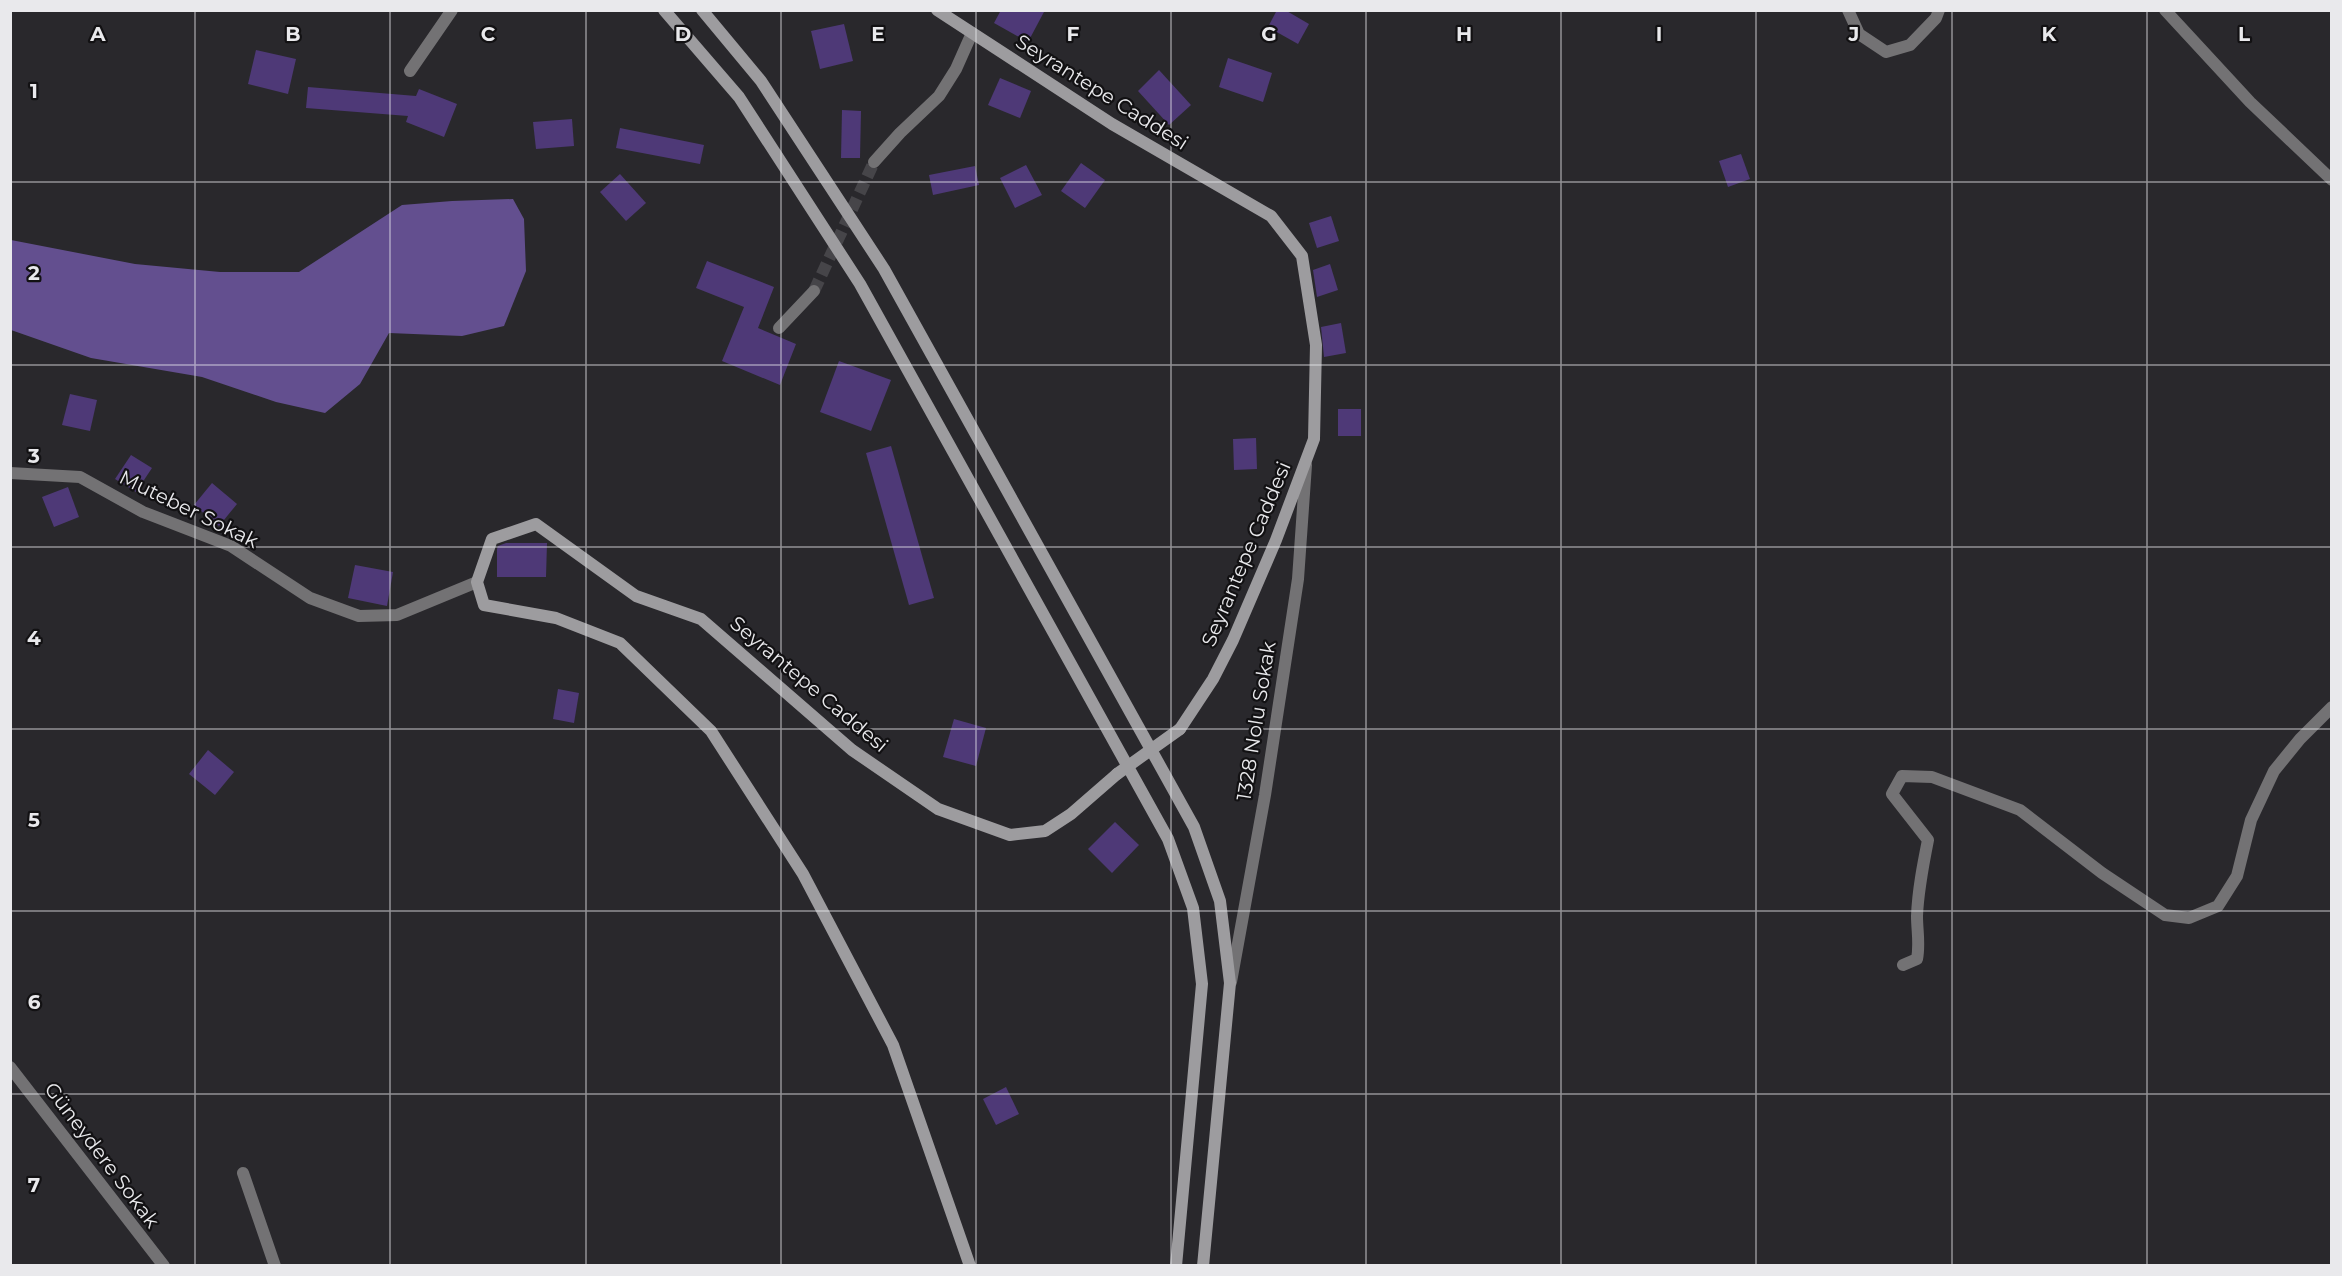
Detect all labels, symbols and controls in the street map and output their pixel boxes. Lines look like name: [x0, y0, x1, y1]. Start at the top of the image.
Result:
text: A: [89, 22, 106, 46]
text: B: [285, 22, 301, 46]
text: C: [481, 22, 496, 46]
text: D: [675, 22, 691, 46]
text: E: [871, 22, 885, 46]
text: F: [1067, 22, 1080, 46]
text: G: [1261, 22, 1277, 46]
text: H: [1456, 22, 1472, 46]
text: I: [1656, 22, 1662, 46]
text: J: [1848, 22, 1859, 46]
text: K: [2042, 22, 2058, 46]
text: L: [2238, 22, 2250, 46]
street label: Seyrantepe Caddesi: [1011, 29, 1193, 155]
text: 1: [30, 79, 38, 103]
text: 2: [28, 261, 40, 285]
text: 3: [27, 444, 40, 468]
street label: Seyrantepe Caddesi: [1196, 458, 1296, 650]
street label: Muteber Sokak: [116, 465, 262, 553]
street label: Seyrantepe Caddesi: [725, 611, 893, 757]
text: 4: [27, 626, 41, 650]
street label: 1328 Nolu Sokak: [1232, 640, 1280, 802]
text: 5: [28, 808, 40, 832]
text: 6: [28, 990, 41, 1014]
street label: Güneydere Sokak: [39, 1077, 165, 1233]
text: 7: [28, 1173, 40, 1197]

